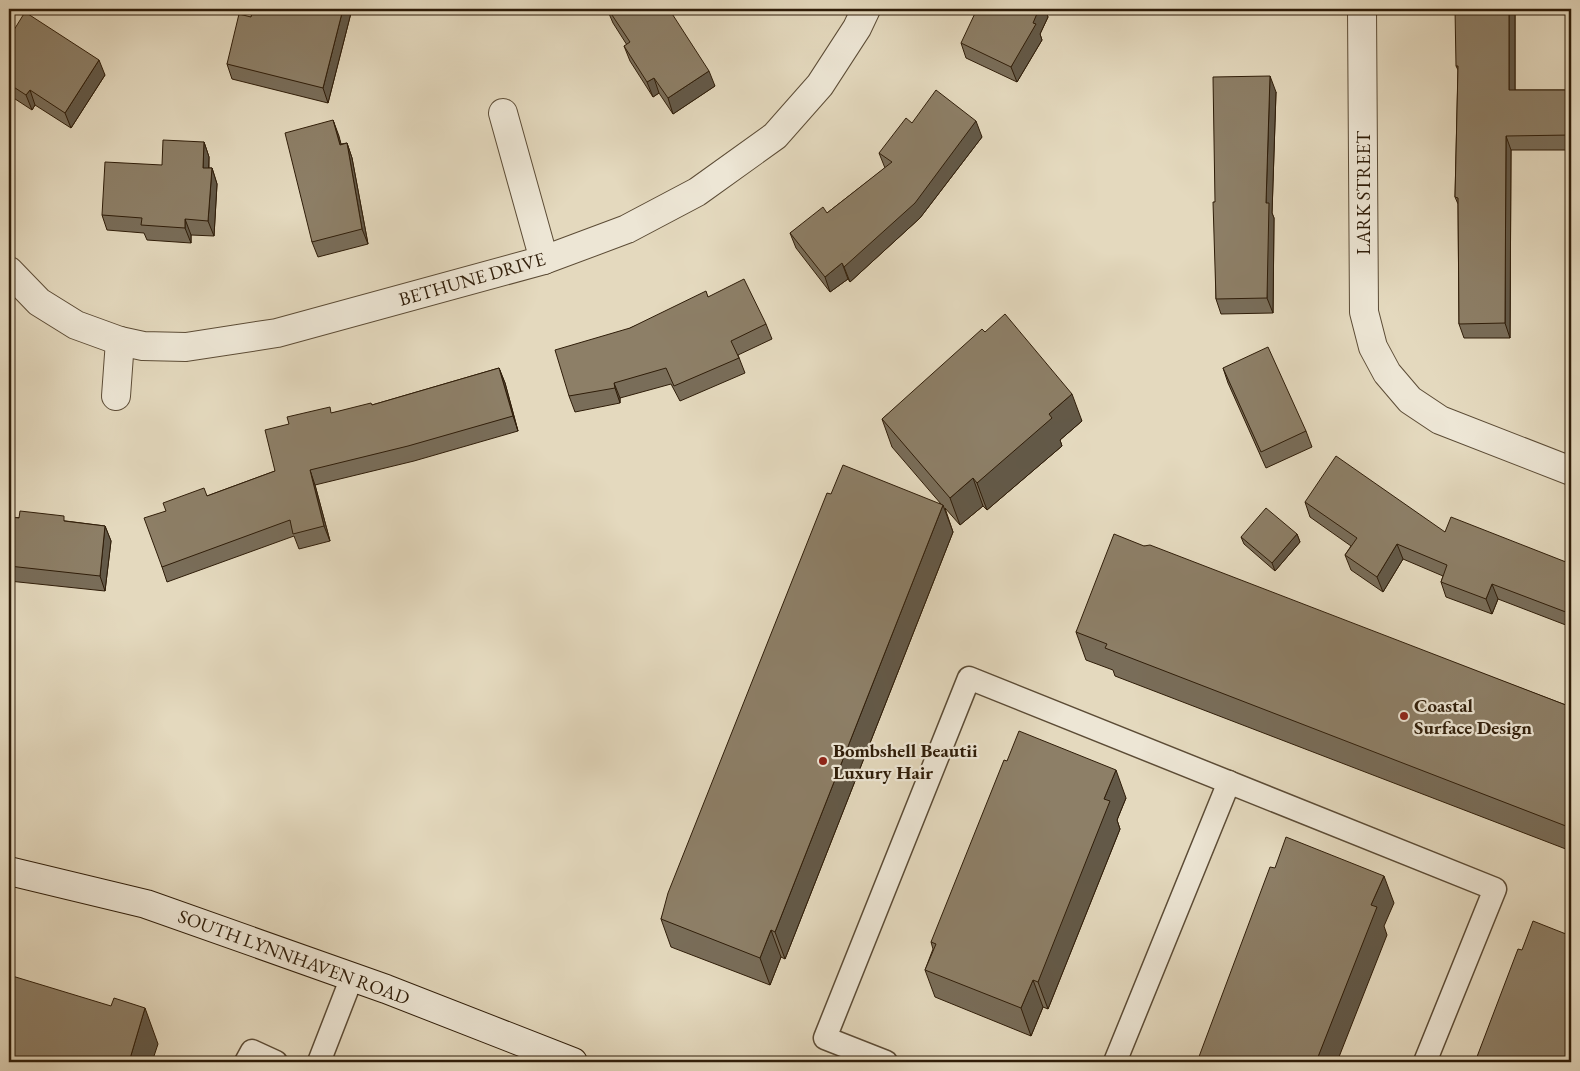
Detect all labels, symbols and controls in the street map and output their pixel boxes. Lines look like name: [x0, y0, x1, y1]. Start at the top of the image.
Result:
street label: LARK STREET: [1351, 131, 1376, 255]
street label: BETHUNE DRIVE: [396, 246, 548, 312]
place label: Coastal Surface Design: [1414, 693, 1532, 740]
marker: Coastal Surface Design: [1398, 710, 1410, 722]
place label: Bombshell Beautii Luxury Hair: [833, 738, 978, 785]
marker: Bombshell Beautii Luxury Hair: [817, 755, 829, 767]
street label: SOUTH LYNNHAVEN ROAD: [175, 903, 413, 1011]

